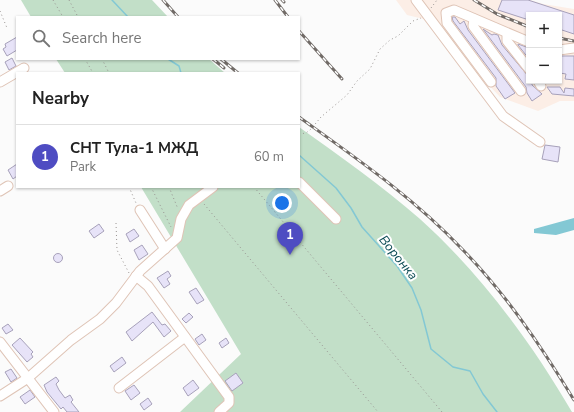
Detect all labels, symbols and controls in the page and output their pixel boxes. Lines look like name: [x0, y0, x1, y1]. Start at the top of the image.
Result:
map controls: [526, 12, 562, 84]
button: +: [526, 12, 562, 48]
search box: [16, 16, 300, 60]
icon: search: [30, 27, 52, 49]
text: Search here: [62, 28, 142, 48]
button: −: [526, 48, 562, 84]
text: Nearby: [32, 87, 89, 110]
text: СНТ Тула-1 МЖД: [70, 138, 198, 158]
text: 1: [41, 148, 49, 166]
text: 60 m: [254, 148, 284, 166]
text: Park: [70, 158, 96, 176]
your location: [272, 193, 292, 213]
pin: 1: [277, 222, 303, 255]
water label: Воронка: [375, 231, 422, 284]

